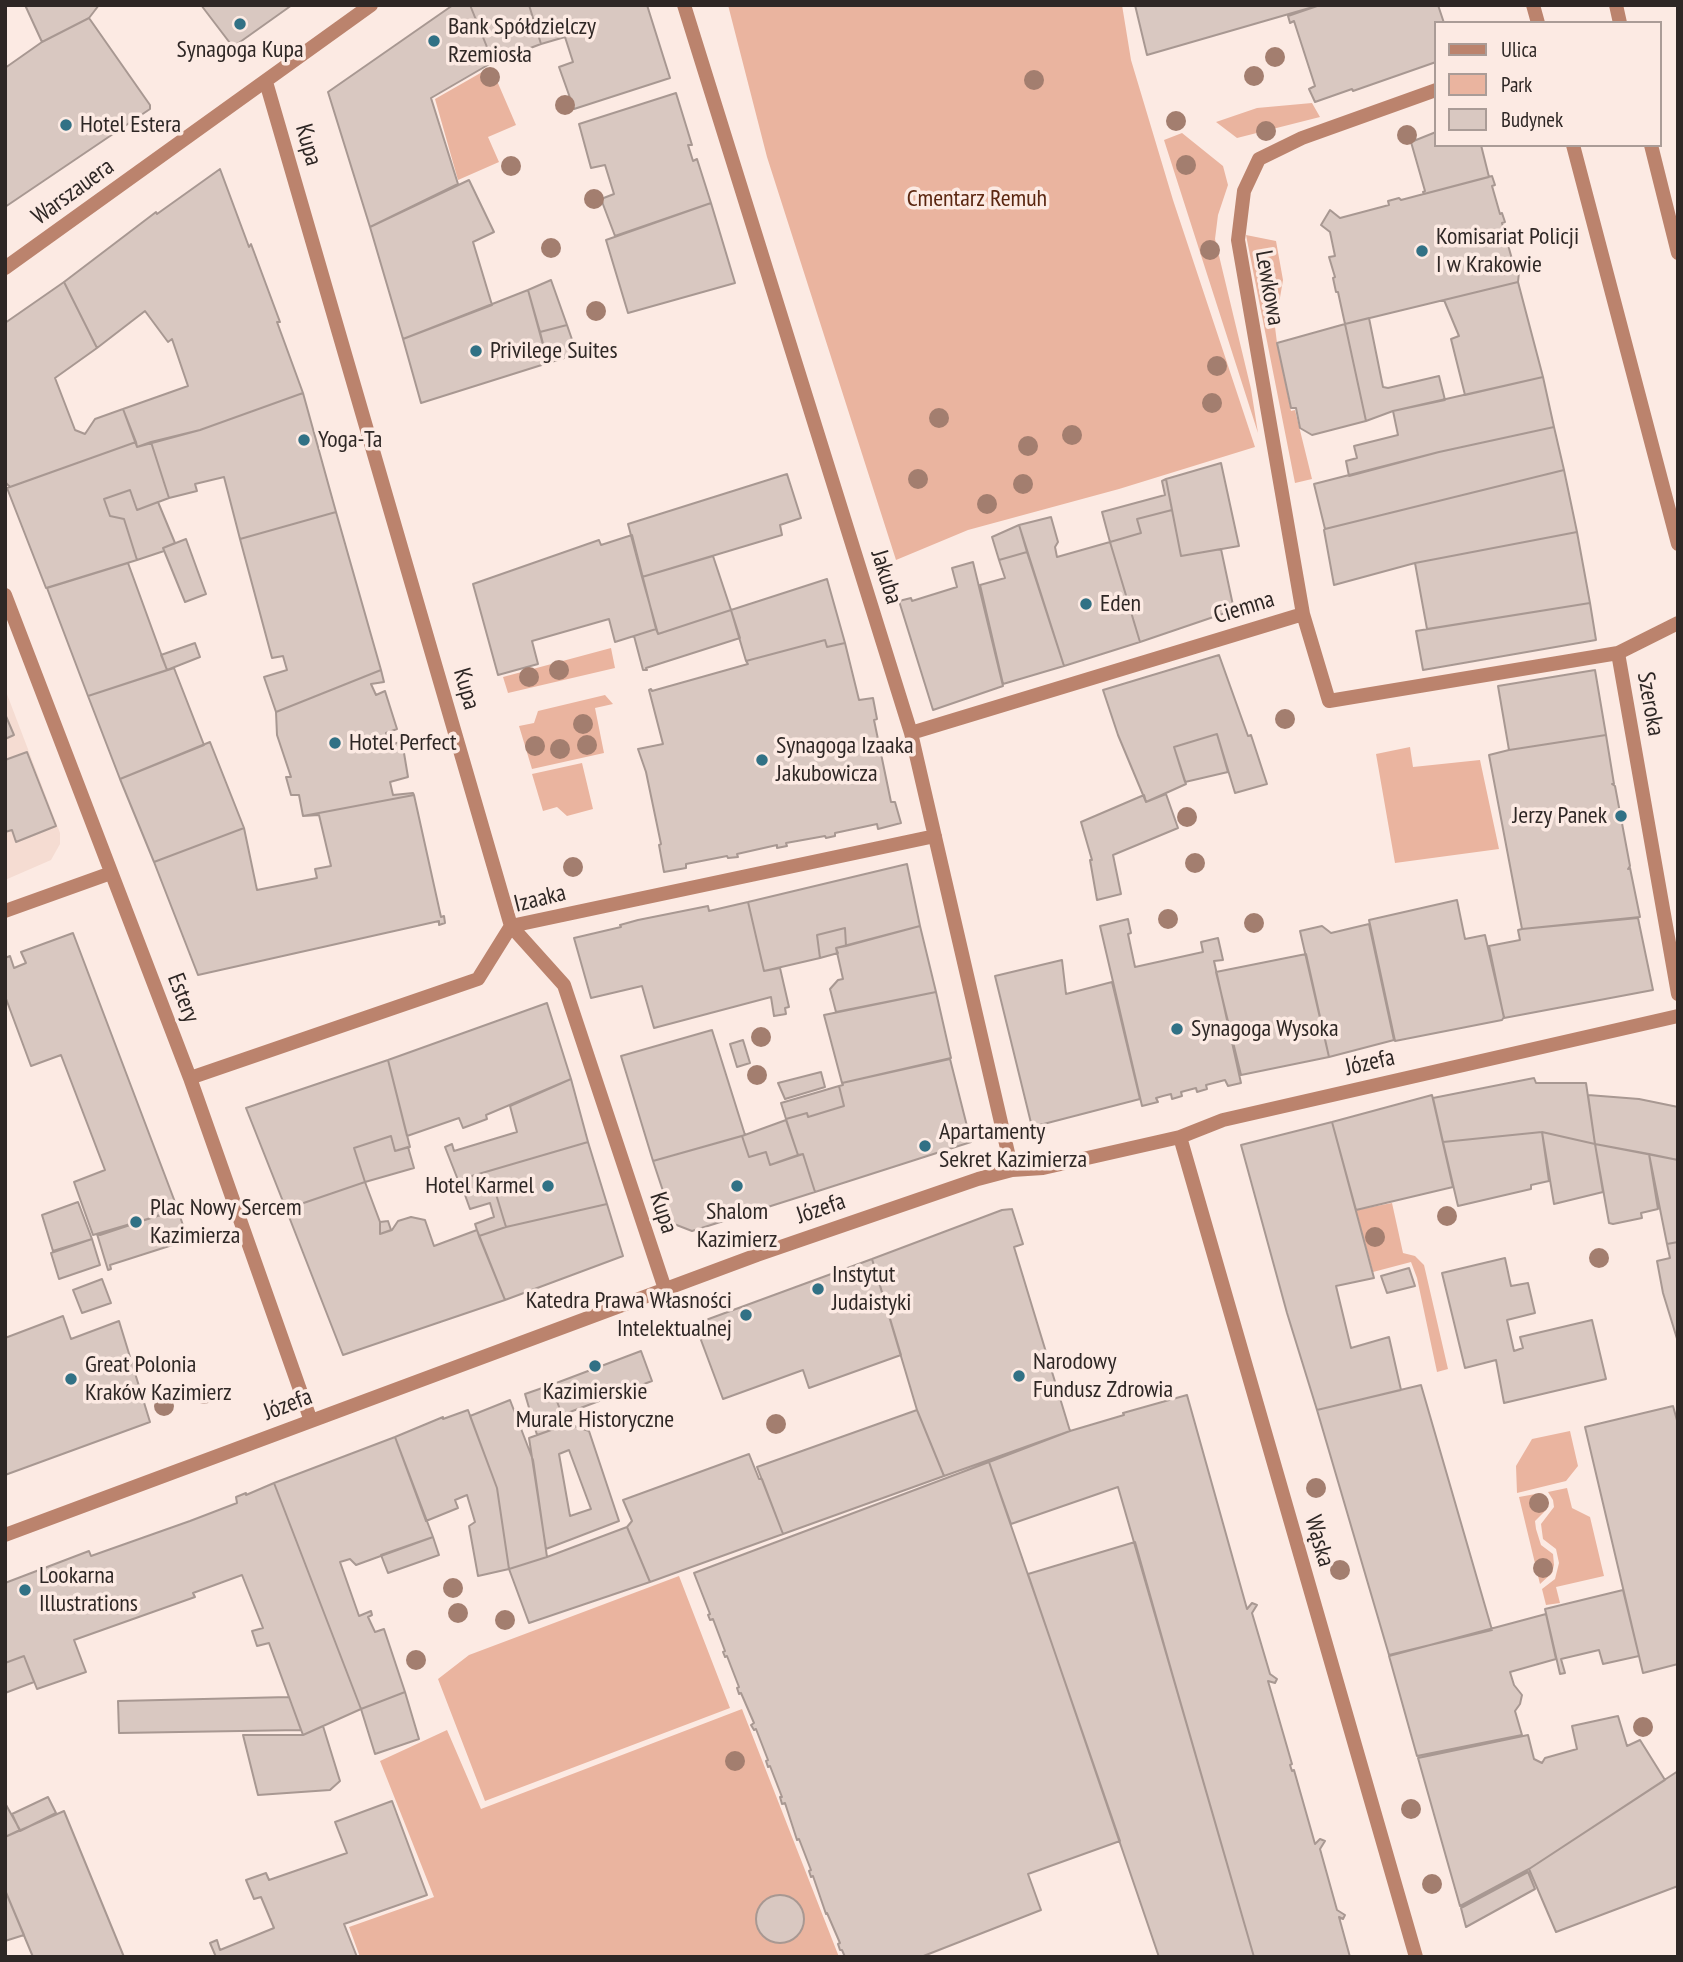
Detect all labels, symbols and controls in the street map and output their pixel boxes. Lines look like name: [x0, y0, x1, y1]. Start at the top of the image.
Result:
place label: Bank Spółdzielczy Rzemiosła: [448, 13, 596, 69]
marker: Synagoga Kupa: [232, 16, 248, 32]
legend: [1434, 21, 1662, 147]
marker: Bank Spółdzielczy Rzemiosła: [426, 33, 442, 49]
place label: Synagoga Kupa: [176, 36, 304, 64]
text: Ulica: [1501, 36, 1537, 63]
text: Park: [1501, 71, 1532, 98]
text: Budynek: [1501, 106, 1563, 133]
place label: Hotel Estera: [80, 111, 181, 139]
marker: Hotel Estera: [58, 117, 74, 133]
street label: Kupa: [288, 121, 328, 169]
street label: Warszauera: [26, 153, 120, 231]
park label: Cmentarz Remuh: [907, 185, 1047, 213]
place label: Komisariat Policji I w Krakowie: [1436, 223, 1579, 279]
marker: Komisariat Policji I w Krakowie: [1414, 243, 1430, 259]
street label: Lewkowa: [1248, 248, 1290, 328]
place label: Privilege Suites: [490, 337, 617, 365]
marker: Privilege Suites: [468, 343, 484, 359]
place label: Yoga-Ta: [318, 426, 382, 454]
marker: Yoga-Ta: [296, 432, 312, 448]
street label: Jakuba: [864, 546, 908, 608]
street label: Ciemna: [1210, 585, 1278, 631]
place label: Eden: [1100, 590, 1141, 618]
marker: Eden: [1078, 596, 1094, 612]
street label: Kupa: [446, 665, 486, 713]
street label: Szeroka: [1630, 670, 1670, 738]
place label: Hotel Perfect: [349, 729, 457, 757]
place label: Synagoga Izaaka Jakubowicza: [776, 732, 914, 788]
marker: Hotel Perfect: [327, 735, 343, 751]
marker: Synagoga Izaaka Jakubowicza: [754, 752, 770, 768]
place label: Jerzy Panek: [1513, 802, 1607, 830]
marker: Jerzy Panek: [1613, 808, 1629, 824]
street label: Izaaka: [511, 879, 569, 919]
street label: Estery: [161, 969, 205, 1027]
place label: Synagoga Wysoka: [1191, 1015, 1338, 1043]
marker: Synagoga Wysoka: [1169, 1021, 1185, 1037]
street label: Józefa: [1342, 1043, 1398, 1083]
place label: Apartamenty Sekret Kazimierza: [939, 1118, 1087, 1174]
marker: Apartamenty Sekret Kazimierza: [917, 1138, 933, 1154]
place label: Hotel Karmel: [425, 1172, 534, 1200]
marker: Hotel Karmel: [540, 1178, 556, 1194]
marker: Shalom Kazimierz: [729, 1178, 745, 1194]
street label: Józefa: [793, 1187, 849, 1231]
street label: Kupa: [643, 1189, 683, 1237]
place label: Plac Nowy Sercem Kazimierza: [150, 1194, 302, 1250]
place label: Shalom Kazimierz: [697, 1198, 777, 1254]
marker: Plac Nowy Sercem Kazimierza: [128, 1214, 144, 1230]
place label: Instytut Judaistyki: [832, 1261, 912, 1317]
marker: Instytut Judaistyki: [810, 1281, 826, 1297]
place label: Katedra Prawa Własności Intelektualnej: [526, 1287, 732, 1343]
marker: Katedra Prawa Własności Intelektualnej: [738, 1307, 754, 1323]
place label: Narodowy Fundusz Zdrowia: [1033, 1348, 1173, 1404]
place label: Great Polonia Kraków Kazimierz: [85, 1351, 232, 1407]
marker: Kazimierskie Murale Historyczne: [587, 1358, 603, 1374]
marker: Narodowy Fundusz Zdrowia: [1011, 1368, 1027, 1384]
marker: Great Polonia Kraków Kazimierz: [63, 1371, 79, 1387]
place label: Kazimierskie Murale Historyczne: [516, 1378, 674, 1434]
street label: Józefa: [260, 1383, 316, 1427]
street label: Wąska: [1298, 1512, 1340, 1570]
place label: Lookarna Illustrations: [39, 1562, 138, 1618]
marker: Lookarna Illustrations: [17, 1582, 33, 1598]

